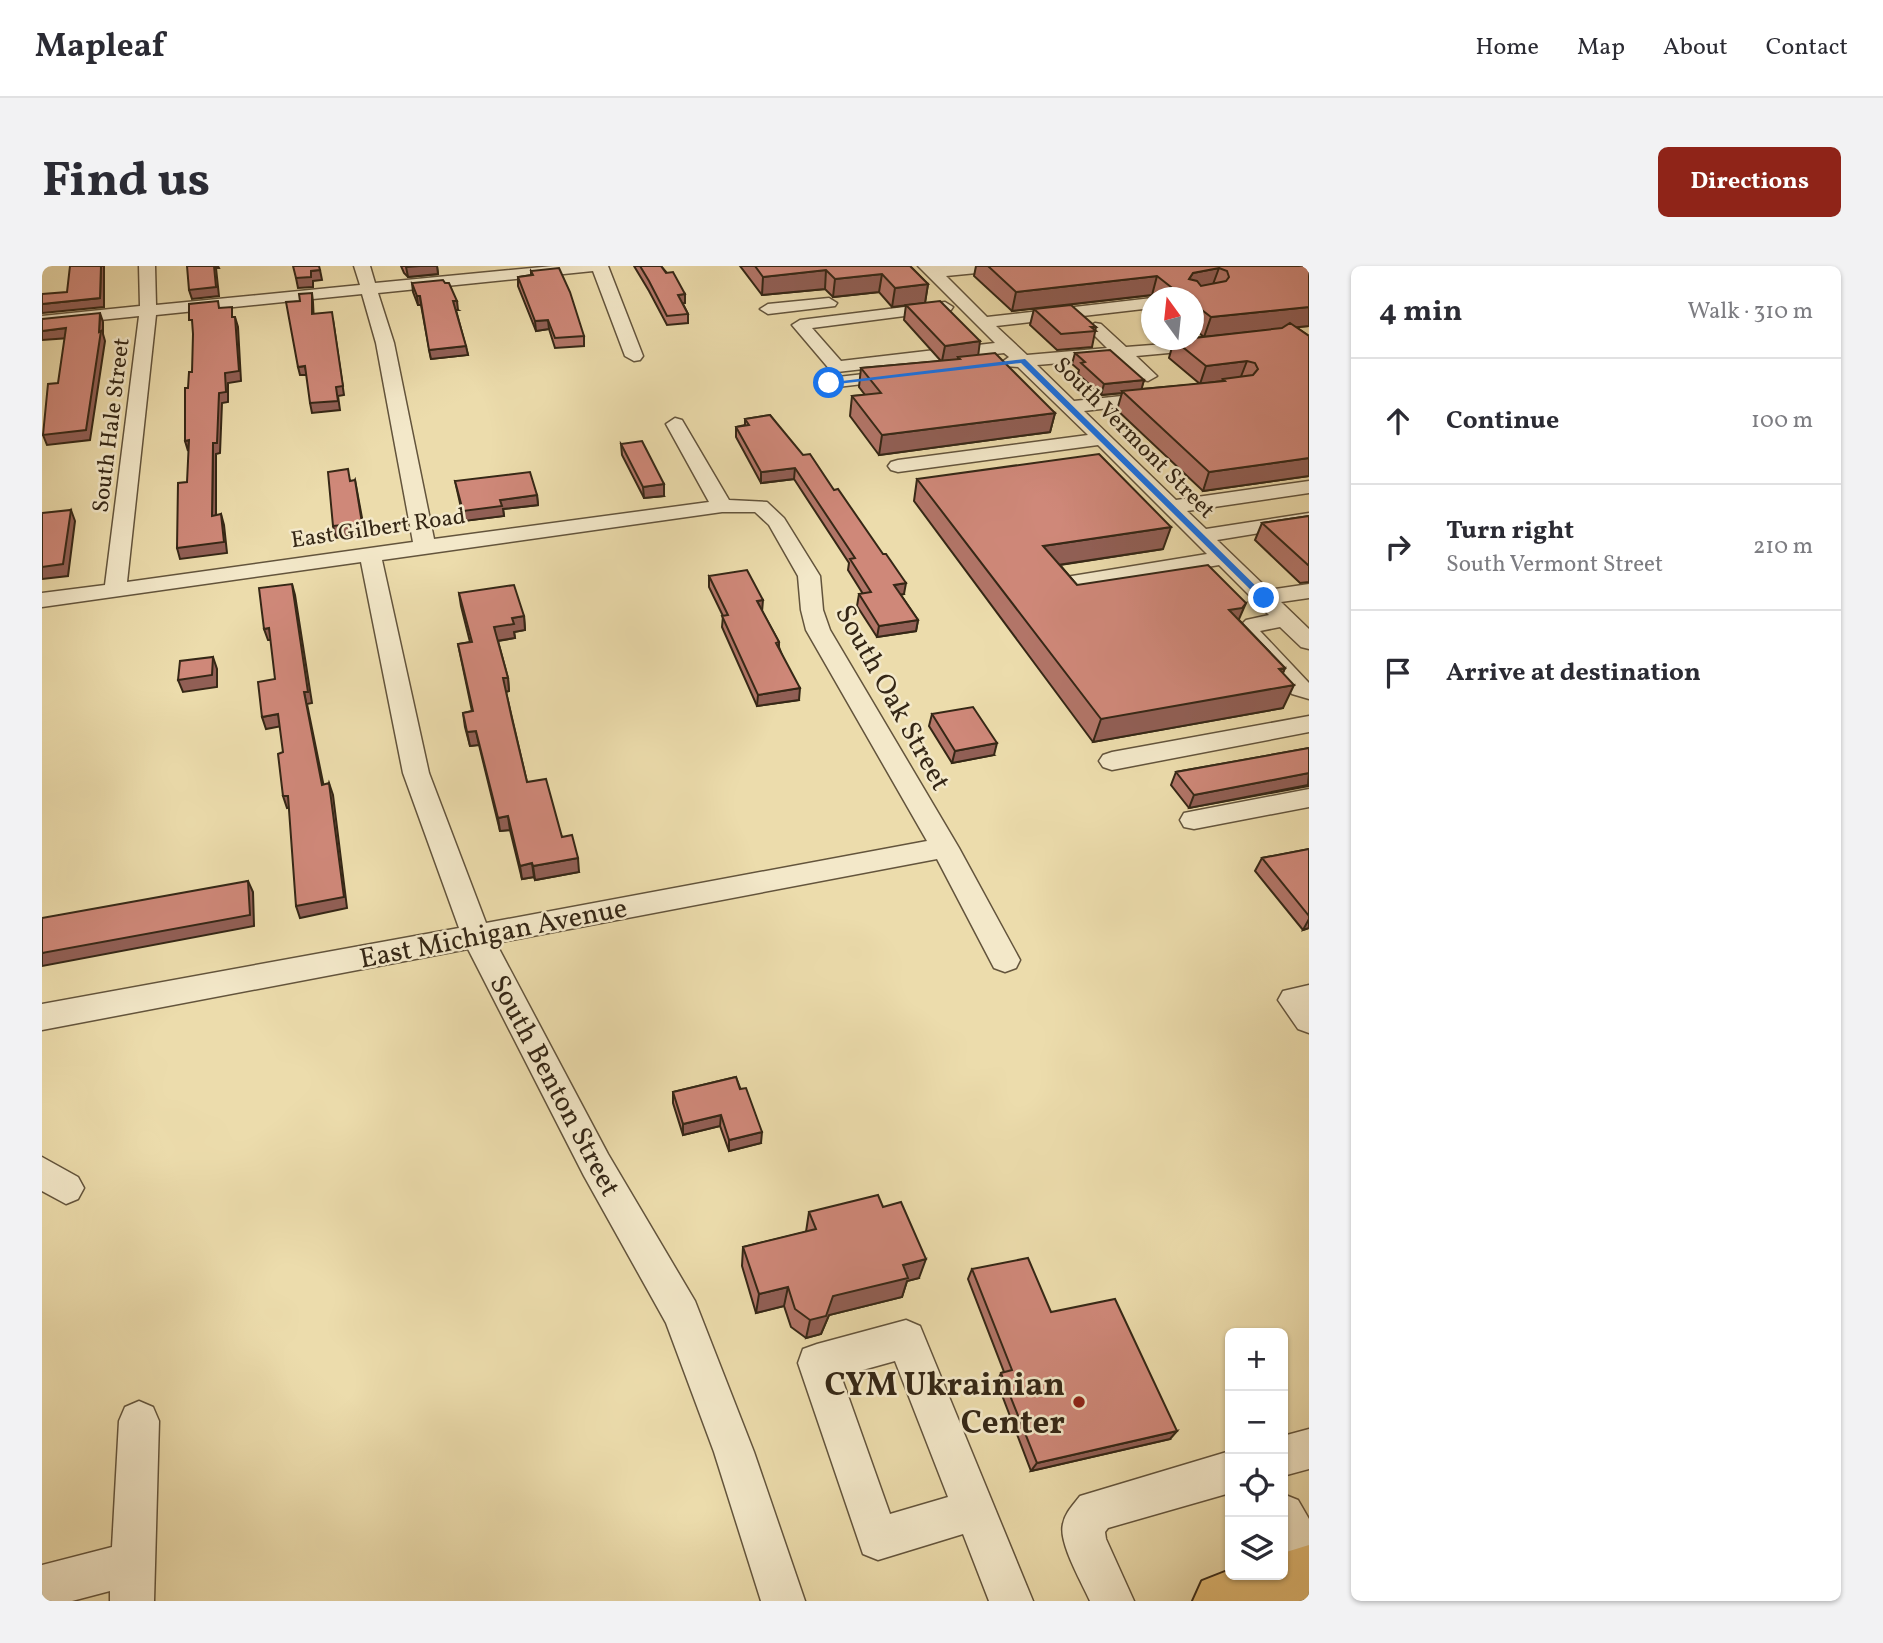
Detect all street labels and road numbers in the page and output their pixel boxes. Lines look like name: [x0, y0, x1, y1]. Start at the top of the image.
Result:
street label: South Hale Street: [85, 336, 139, 514]
street label: South Vermont Street: [1046, 350, 1222, 526]
street label: East Gilbert Road: [289, 501, 468, 557]
street label: South Oak Street: [825, 598, 959, 798]
street label: East Michigan Avenue: [356, 889, 631, 980]
street label: South Benton Street: [479, 968, 629, 1204]

